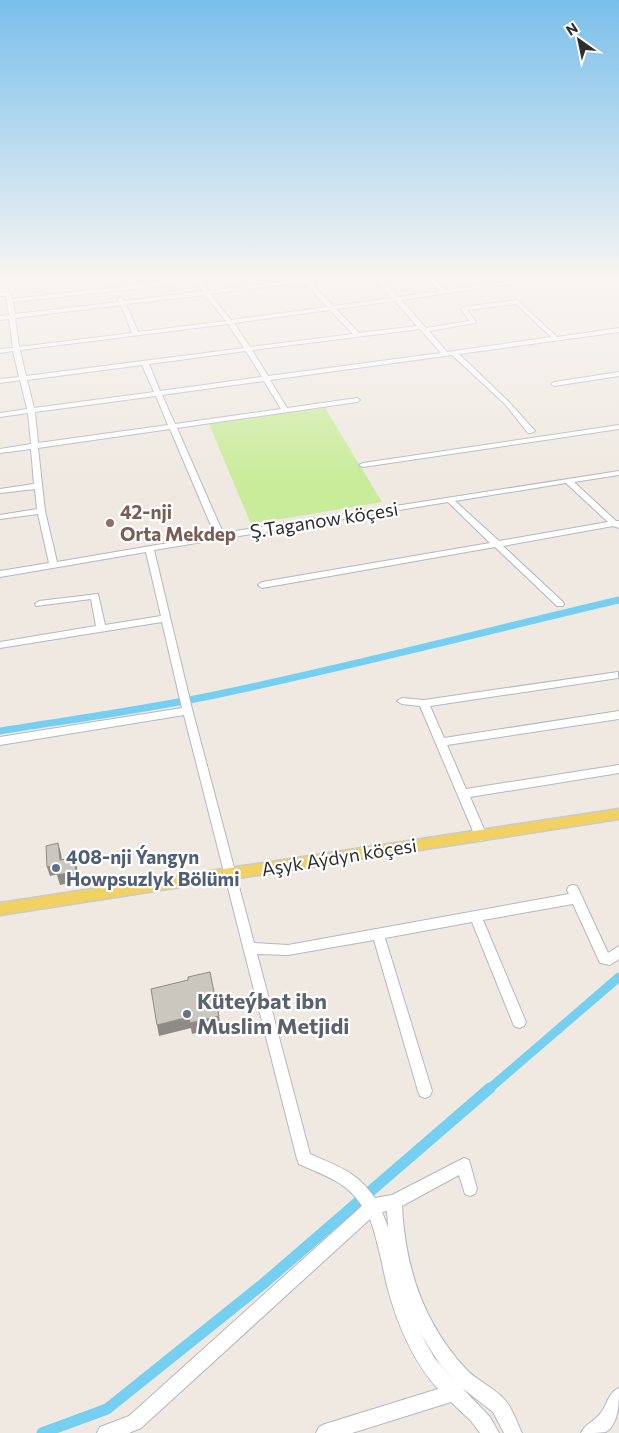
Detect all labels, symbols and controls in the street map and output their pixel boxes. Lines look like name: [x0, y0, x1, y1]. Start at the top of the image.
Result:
north arrow: [554, 15, 604, 65]
text: N: [563, 19, 581, 39]
street label: Ş.Taganow köçesi: [248, 496, 400, 543]
place label: 42-nji Orta Mekdep: [120, 500, 236, 545]
marker: 42-nji Orta Mekdep: [104, 517, 116, 529]
street label: Aşyk Aýdyn köçesi: [260, 833, 418, 880]
place label: 408-nji Ýangyn Howpsuzlyk Bölümi: [66, 845, 240, 890]
marker: 408-nji Ýangyn Howpsuzlyk Bölümi: [50, 862, 62, 874]
place label: Küteýbat ibn Muslim Metjidi: [197, 987, 349, 1039]
marker: Küteýbat ibn Muslim Metjidi: [181, 1008, 193, 1020]

